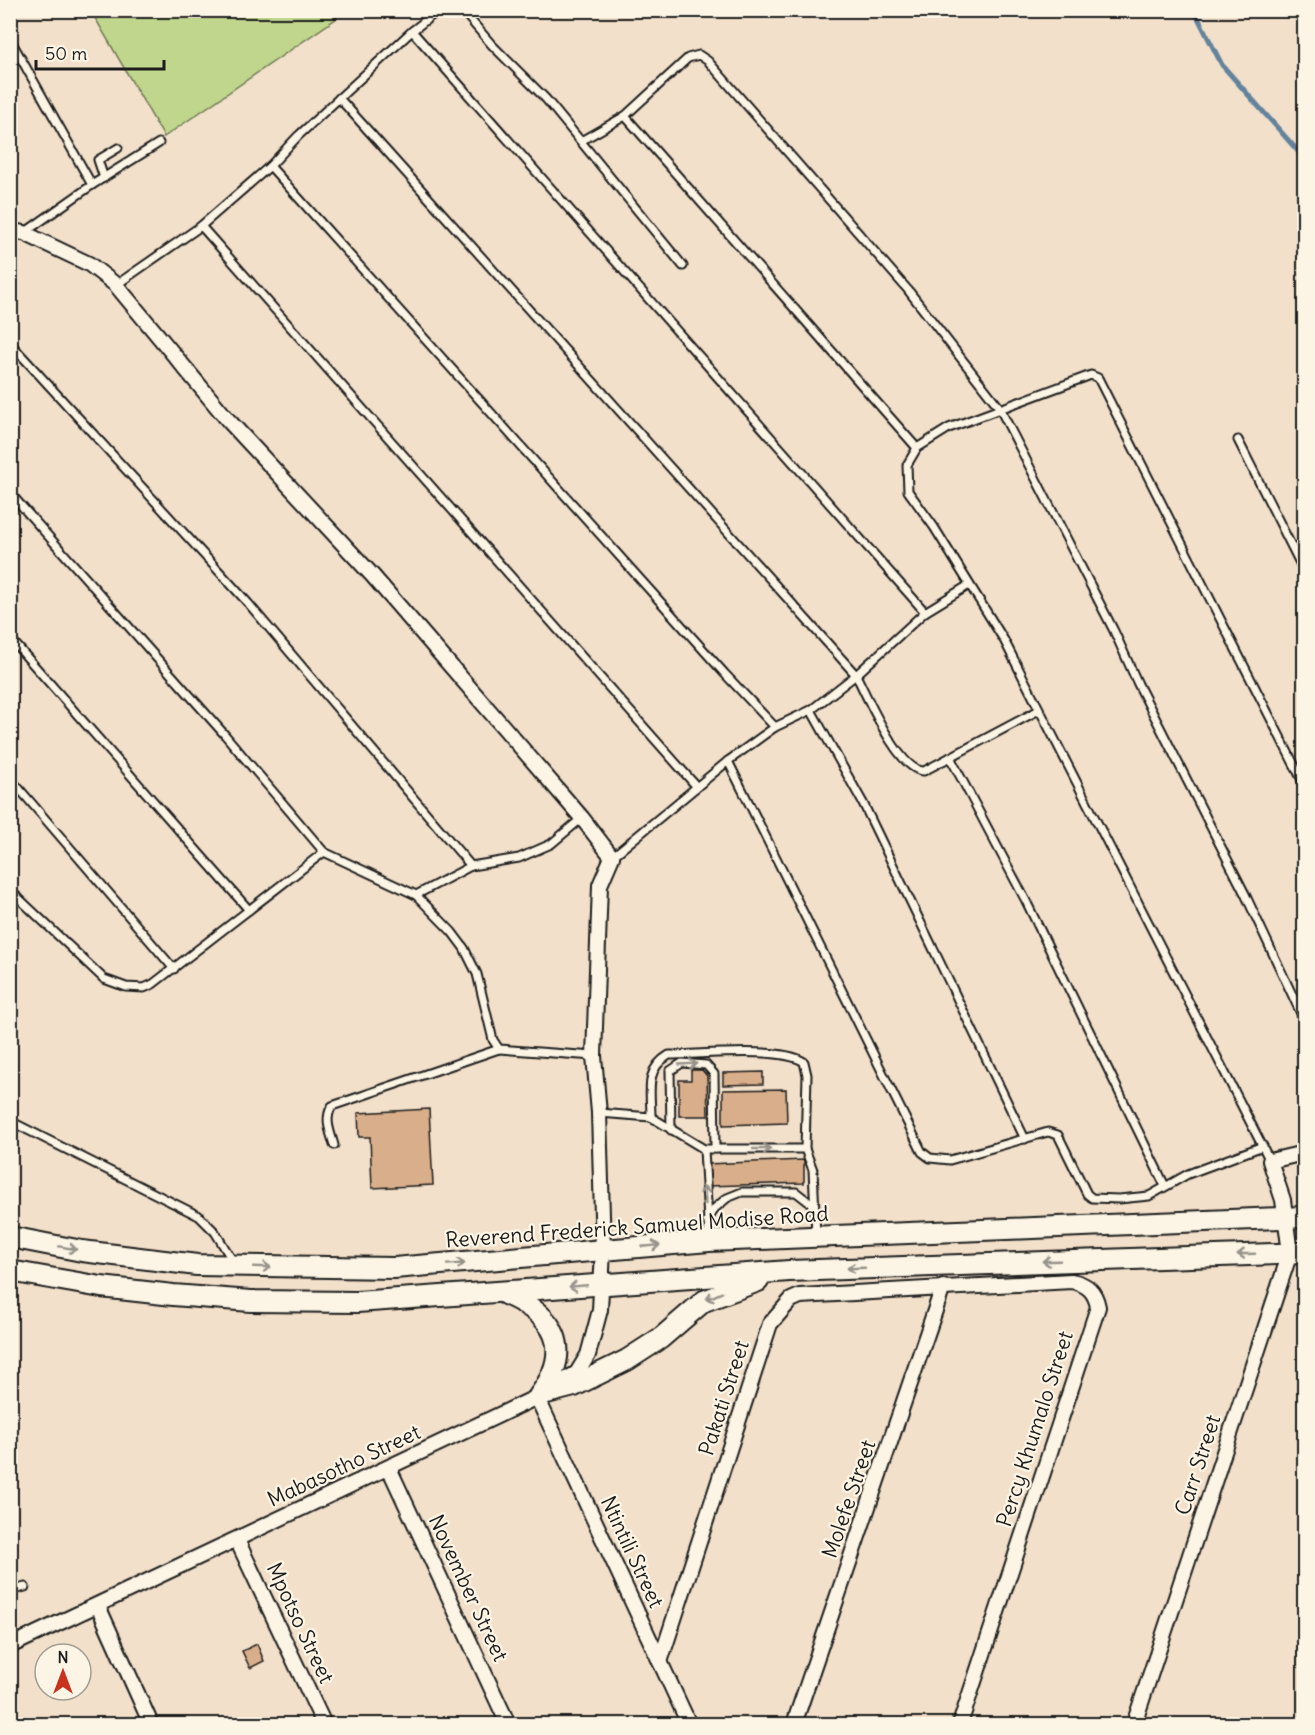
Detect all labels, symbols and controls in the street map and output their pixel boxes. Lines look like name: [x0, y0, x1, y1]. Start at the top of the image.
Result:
scale bar: [36, 33, 164, 71]
text: 50 m: [45, 42, 87, 65]
one-way arrow: [677, 1059, 697, 1070]
one-way arrow: [752, 1143, 772, 1155]
one-way arrow: [700, 1186, 711, 1206]
street label: Reverend Frederick Samuel Modise Road: [444, 1200, 829, 1253]
one-way arrow: [640, 1240, 660, 1251]
one-way arrow: [57, 1243, 77, 1254]
one-way arrow: [1237, 1249, 1257, 1260]
one-way arrow: [1042, 1255, 1062, 1266]
one-way arrow: [446, 1258, 466, 1269]
one-way arrow: [251, 1261, 271, 1272]
one-way arrow: [847, 1262, 867, 1274]
one-way arrow: [568, 1281, 588, 1292]
one-way arrow: [706, 1291, 724, 1302]
street label: Percy Khumalo Street: [990, 1327, 1079, 1530]
street label: Pakati Street: [692, 1337, 755, 1459]
street label: Carr Street: [1169, 1411, 1226, 1518]
street label: Mabasotho Street: [263, 1418, 425, 1513]
street label: Molefe Street: [816, 1436, 881, 1562]
street label: Ntintili Street: [595, 1492, 670, 1612]
street label: November Street: [423, 1510, 514, 1665]
street label: Mpotso Street: [261, 1558, 340, 1687]
north arrow: [33, 1642, 93, 1702]
text: N: [57, 1647, 69, 1667]

